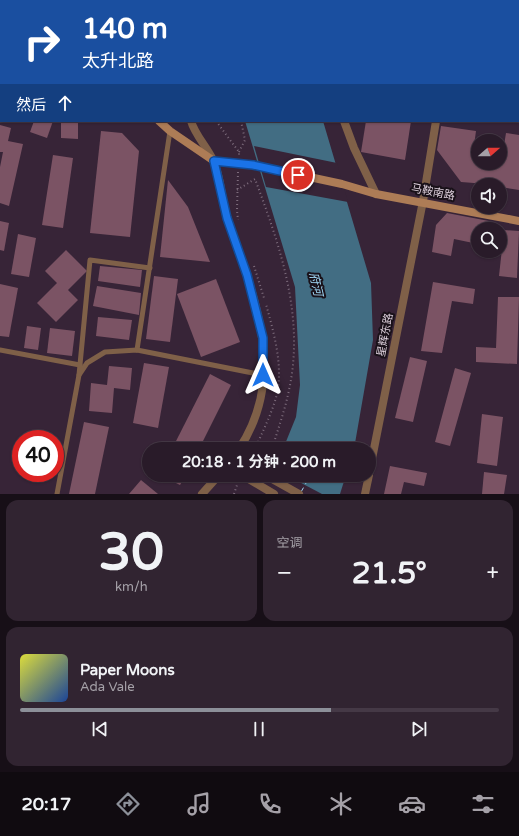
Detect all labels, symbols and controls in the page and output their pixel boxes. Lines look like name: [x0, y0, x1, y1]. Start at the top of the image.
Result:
text: 140 m: [82, 12, 168, 46]
icon: right: [16, 16, 68, 68]
text: 太升北路: [82, 50, 154, 72]
icon: ahead: [54, 92, 76, 114]
text: 然后: [16, 96, 46, 114]
north arrow: [471, 134, 507, 170]
map controls: [471, 134, 507, 258]
pin: [281, 158, 315, 192]
icon: arrive: [287, 164, 309, 186]
button: sound: [471, 178, 507, 214]
street label: 马鞍南路: [410, 181, 456, 203]
button: search: [471, 222, 507, 258]
water label: 府河: [306, 271, 326, 299]
street label: 星辉东路: [374, 312, 396, 358]
position arrow: [242, 354, 284, 396]
speed limit sign: 40: [12, 430, 64, 482]
text: 20:18 · 1 分钟 · 200 m: [182, 453, 336, 471]
text: 30: [99, 521, 164, 584]
text: 空调: [277, 535, 303, 551]
text: 21.5°: [352, 555, 427, 592]
text: −: [277, 560, 292, 586]
text: +: [487, 560, 499, 586]
text: km/h: [115, 579, 148, 595]
text: Paper Moons: [80, 661, 175, 679]
text: Ada Vale: [80, 679, 135, 695]
icon: previous: [89, 718, 111, 740]
icon: pause: [248, 718, 270, 740]
icon: next: [408, 718, 430, 740]
icon: directions: [114, 790, 142, 818]
icon: music: [185, 790, 213, 818]
icon: phone: [256, 790, 284, 818]
icon: climate: [327, 790, 355, 818]
icon: car: [398, 790, 426, 818]
icon: filters: [469, 790, 497, 818]
text: 20:17: [22, 793, 71, 815]

